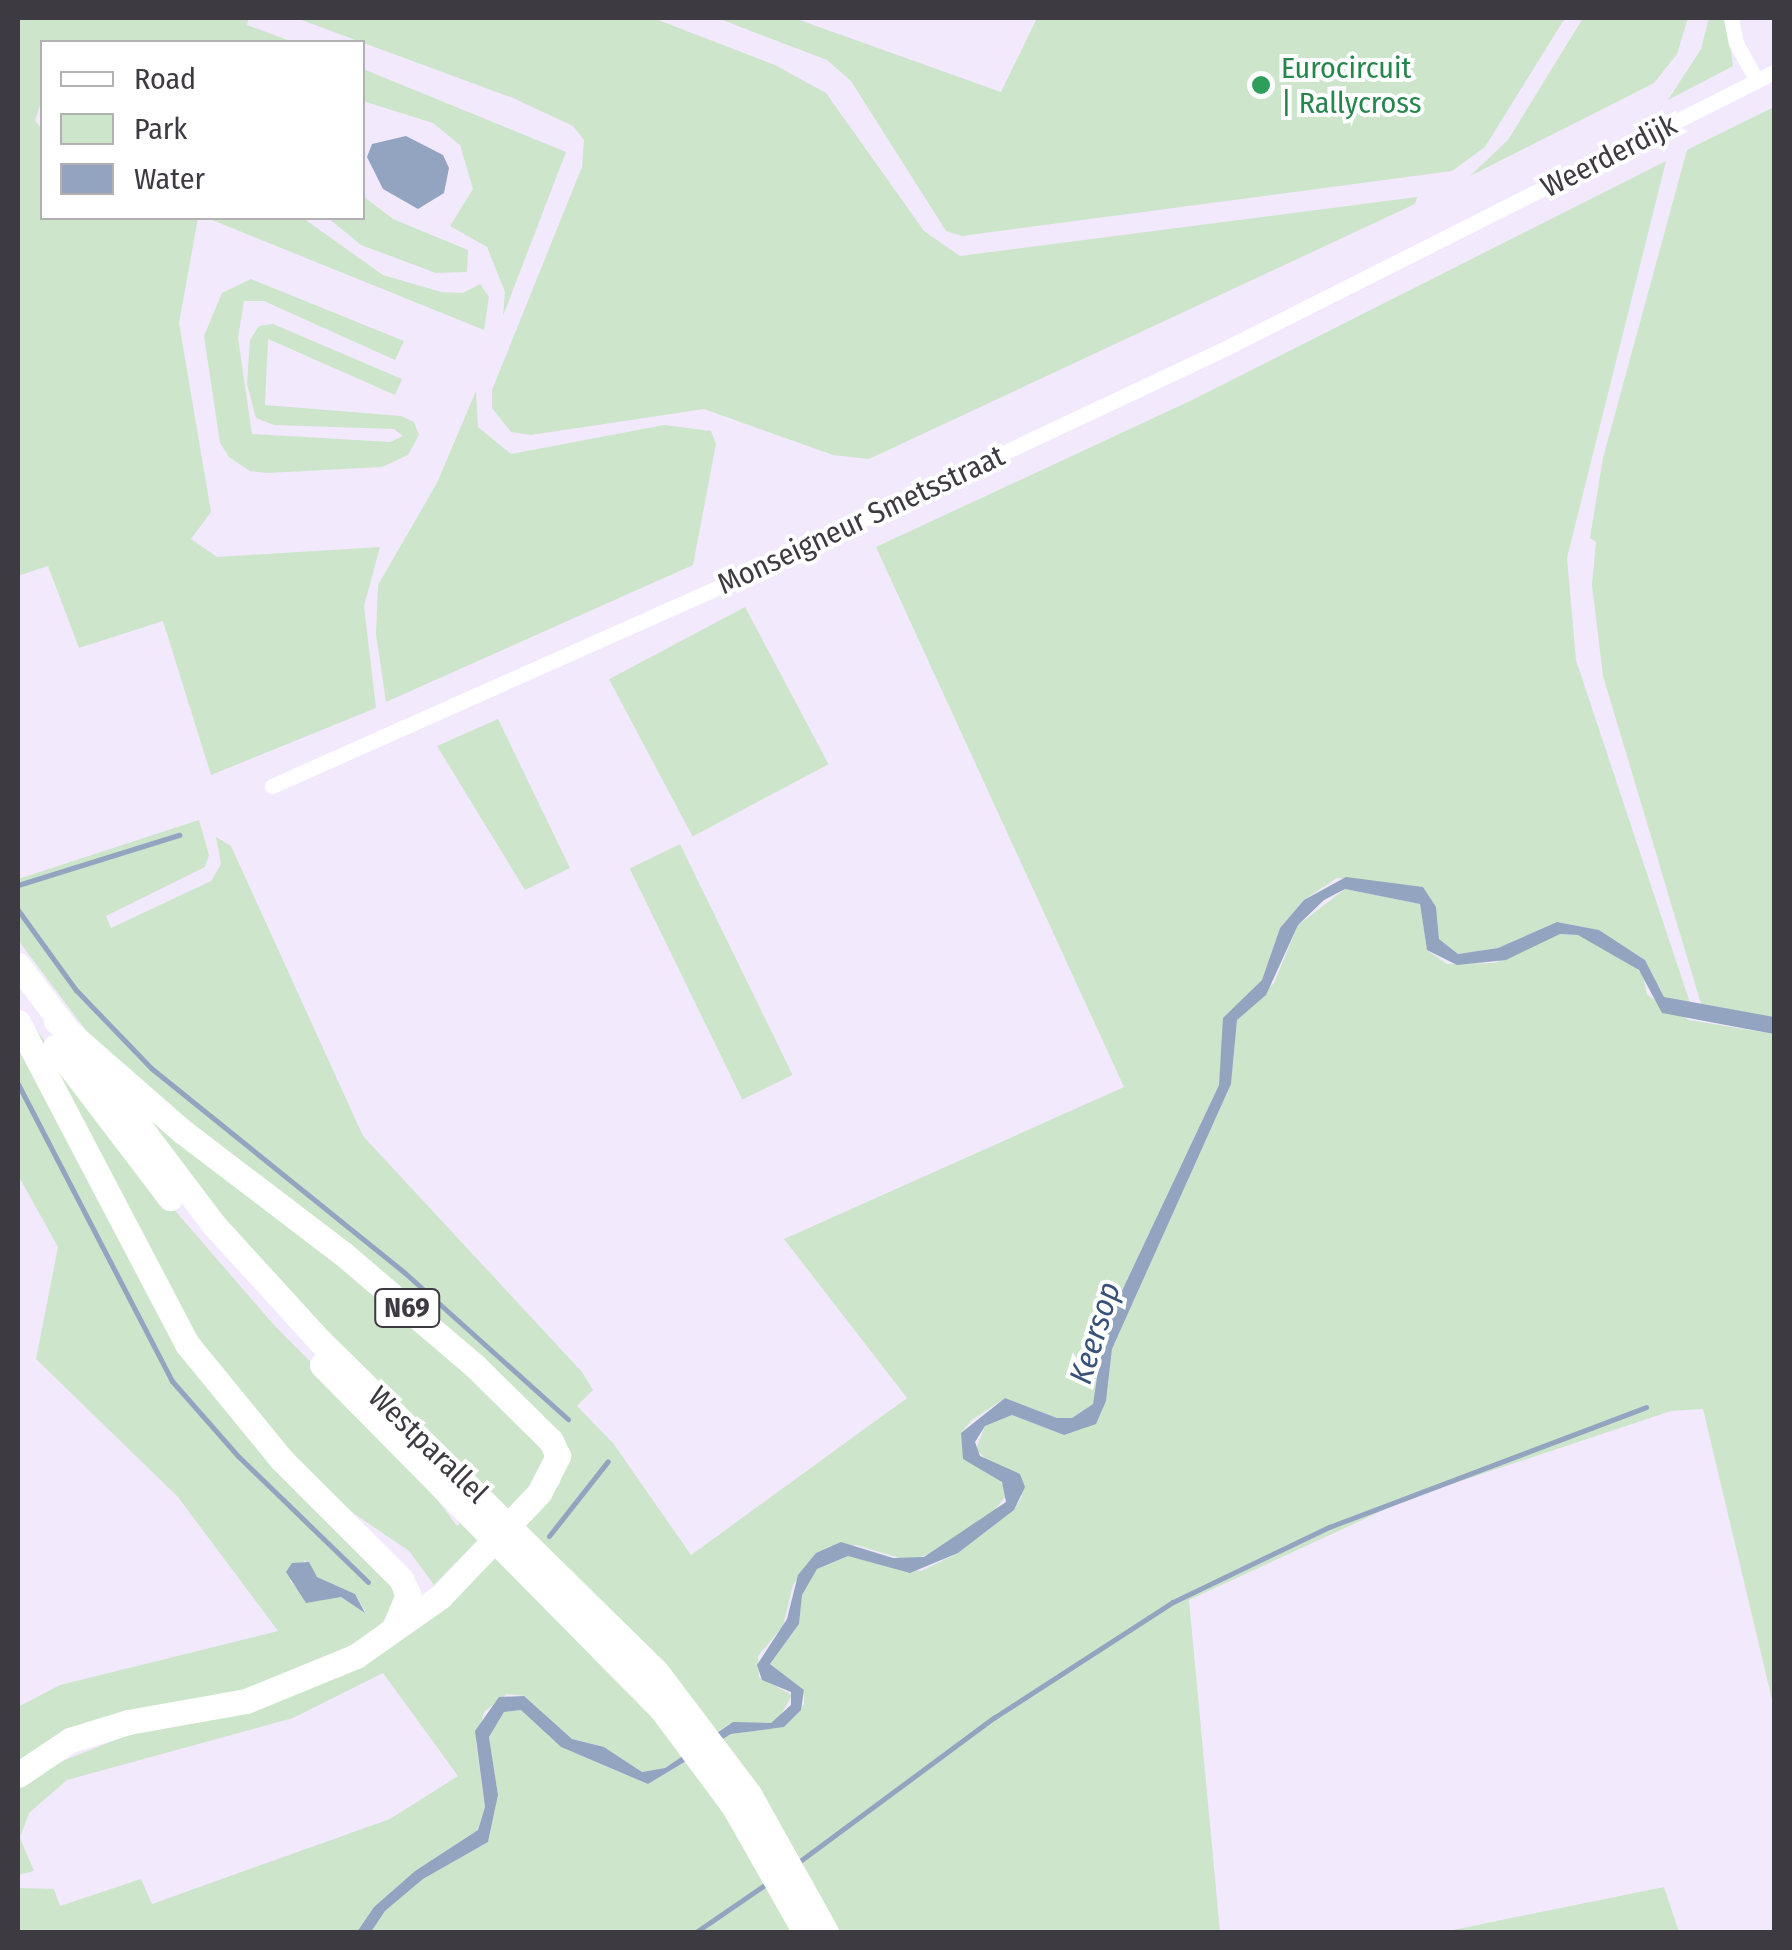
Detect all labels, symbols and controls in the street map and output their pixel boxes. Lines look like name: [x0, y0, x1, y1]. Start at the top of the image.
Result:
legend: [40, 40, 365, 220]
place label: Eurocircuit | Rallycross: [1281, 50, 1422, 120]
text: Road: [134, 61, 196, 97]
marker: Eurocircuit | Rallycross: [1250, 74, 1272, 96]
street label: Weerderdijk: [1535, 107, 1683, 205]
text: Park: [134, 111, 187, 147]
text: Water: [134, 161, 205, 197]
street label: Monseigneur Smetsstraat: [712, 438, 1010, 602]
water label: Keersop: [1061, 1277, 1129, 1389]
road number: N69: [372, 1285, 442, 1331]
street label: Westparallel: [361, 1379, 495, 1511]

